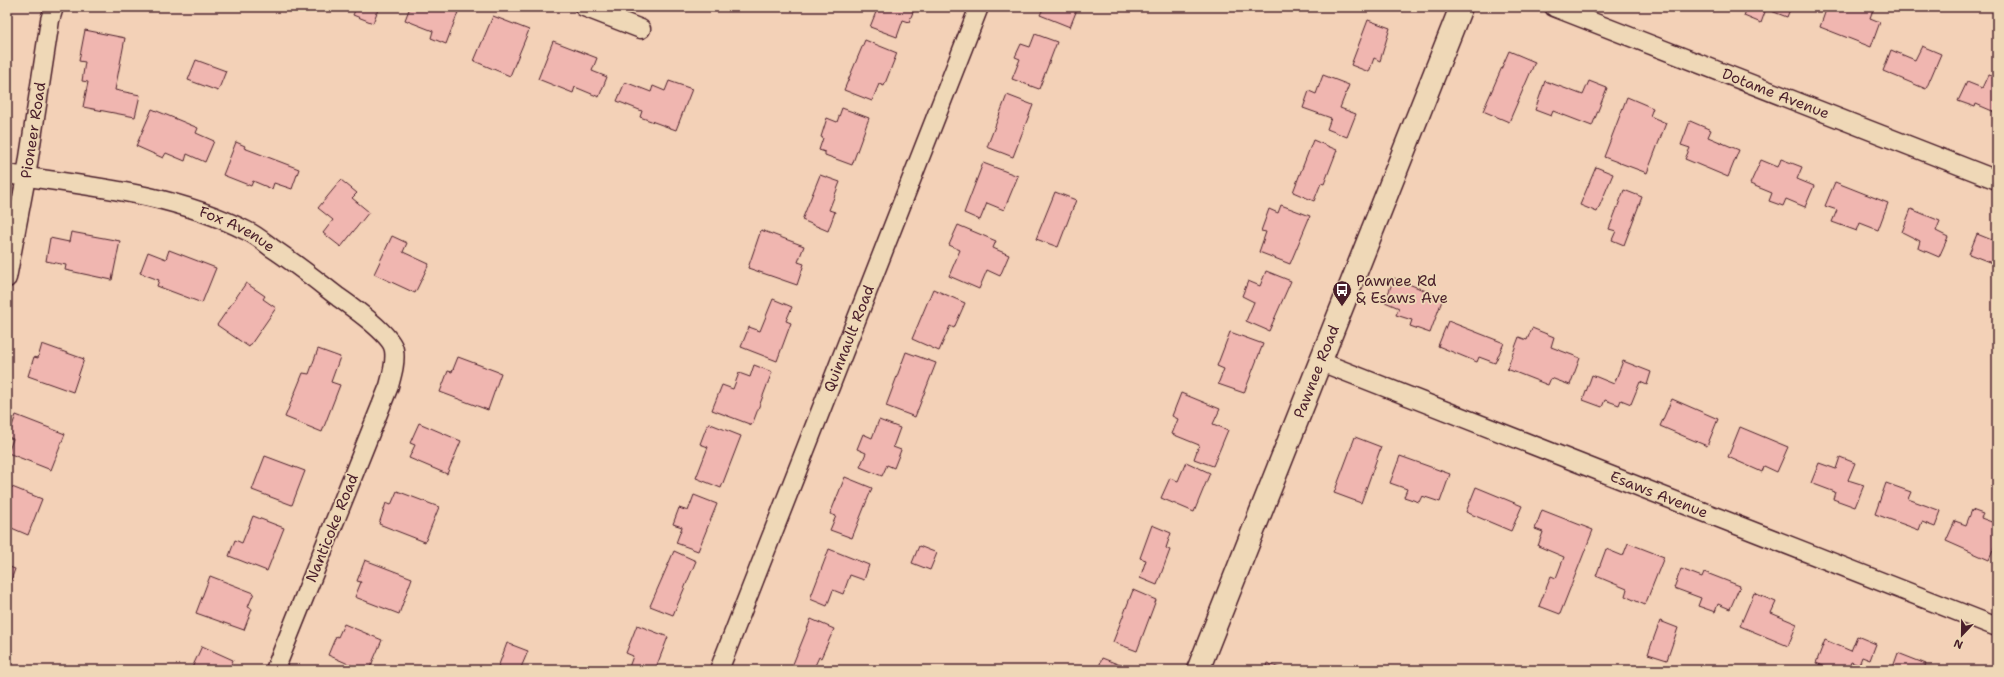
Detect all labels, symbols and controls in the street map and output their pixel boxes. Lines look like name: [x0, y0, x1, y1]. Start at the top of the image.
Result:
street label: Dotame Avenue: [1719, 64, 1832, 124]
street label: Pioneer Road: [16, 80, 50, 180]
street label: Fox Avenue: [196, 202, 279, 257]
place label: Pawnee Rd & Esaws Ave: [1356, 271, 1448, 308]
bus stop icon: Pawnee Rd & Esaws Ave: [1331, 279, 1353, 307]
street label: Quinnault Road: [819, 282, 879, 395]
street label: Pawnee Road: [1289, 322, 1344, 421]
street label: Esaws Avenue: [1607, 466, 1711, 523]
street label: Nanticoke Road: [301, 470, 363, 585]
north arrow: [1942, 615, 1982, 655]
text: N: [1951, 635, 1965, 652]

